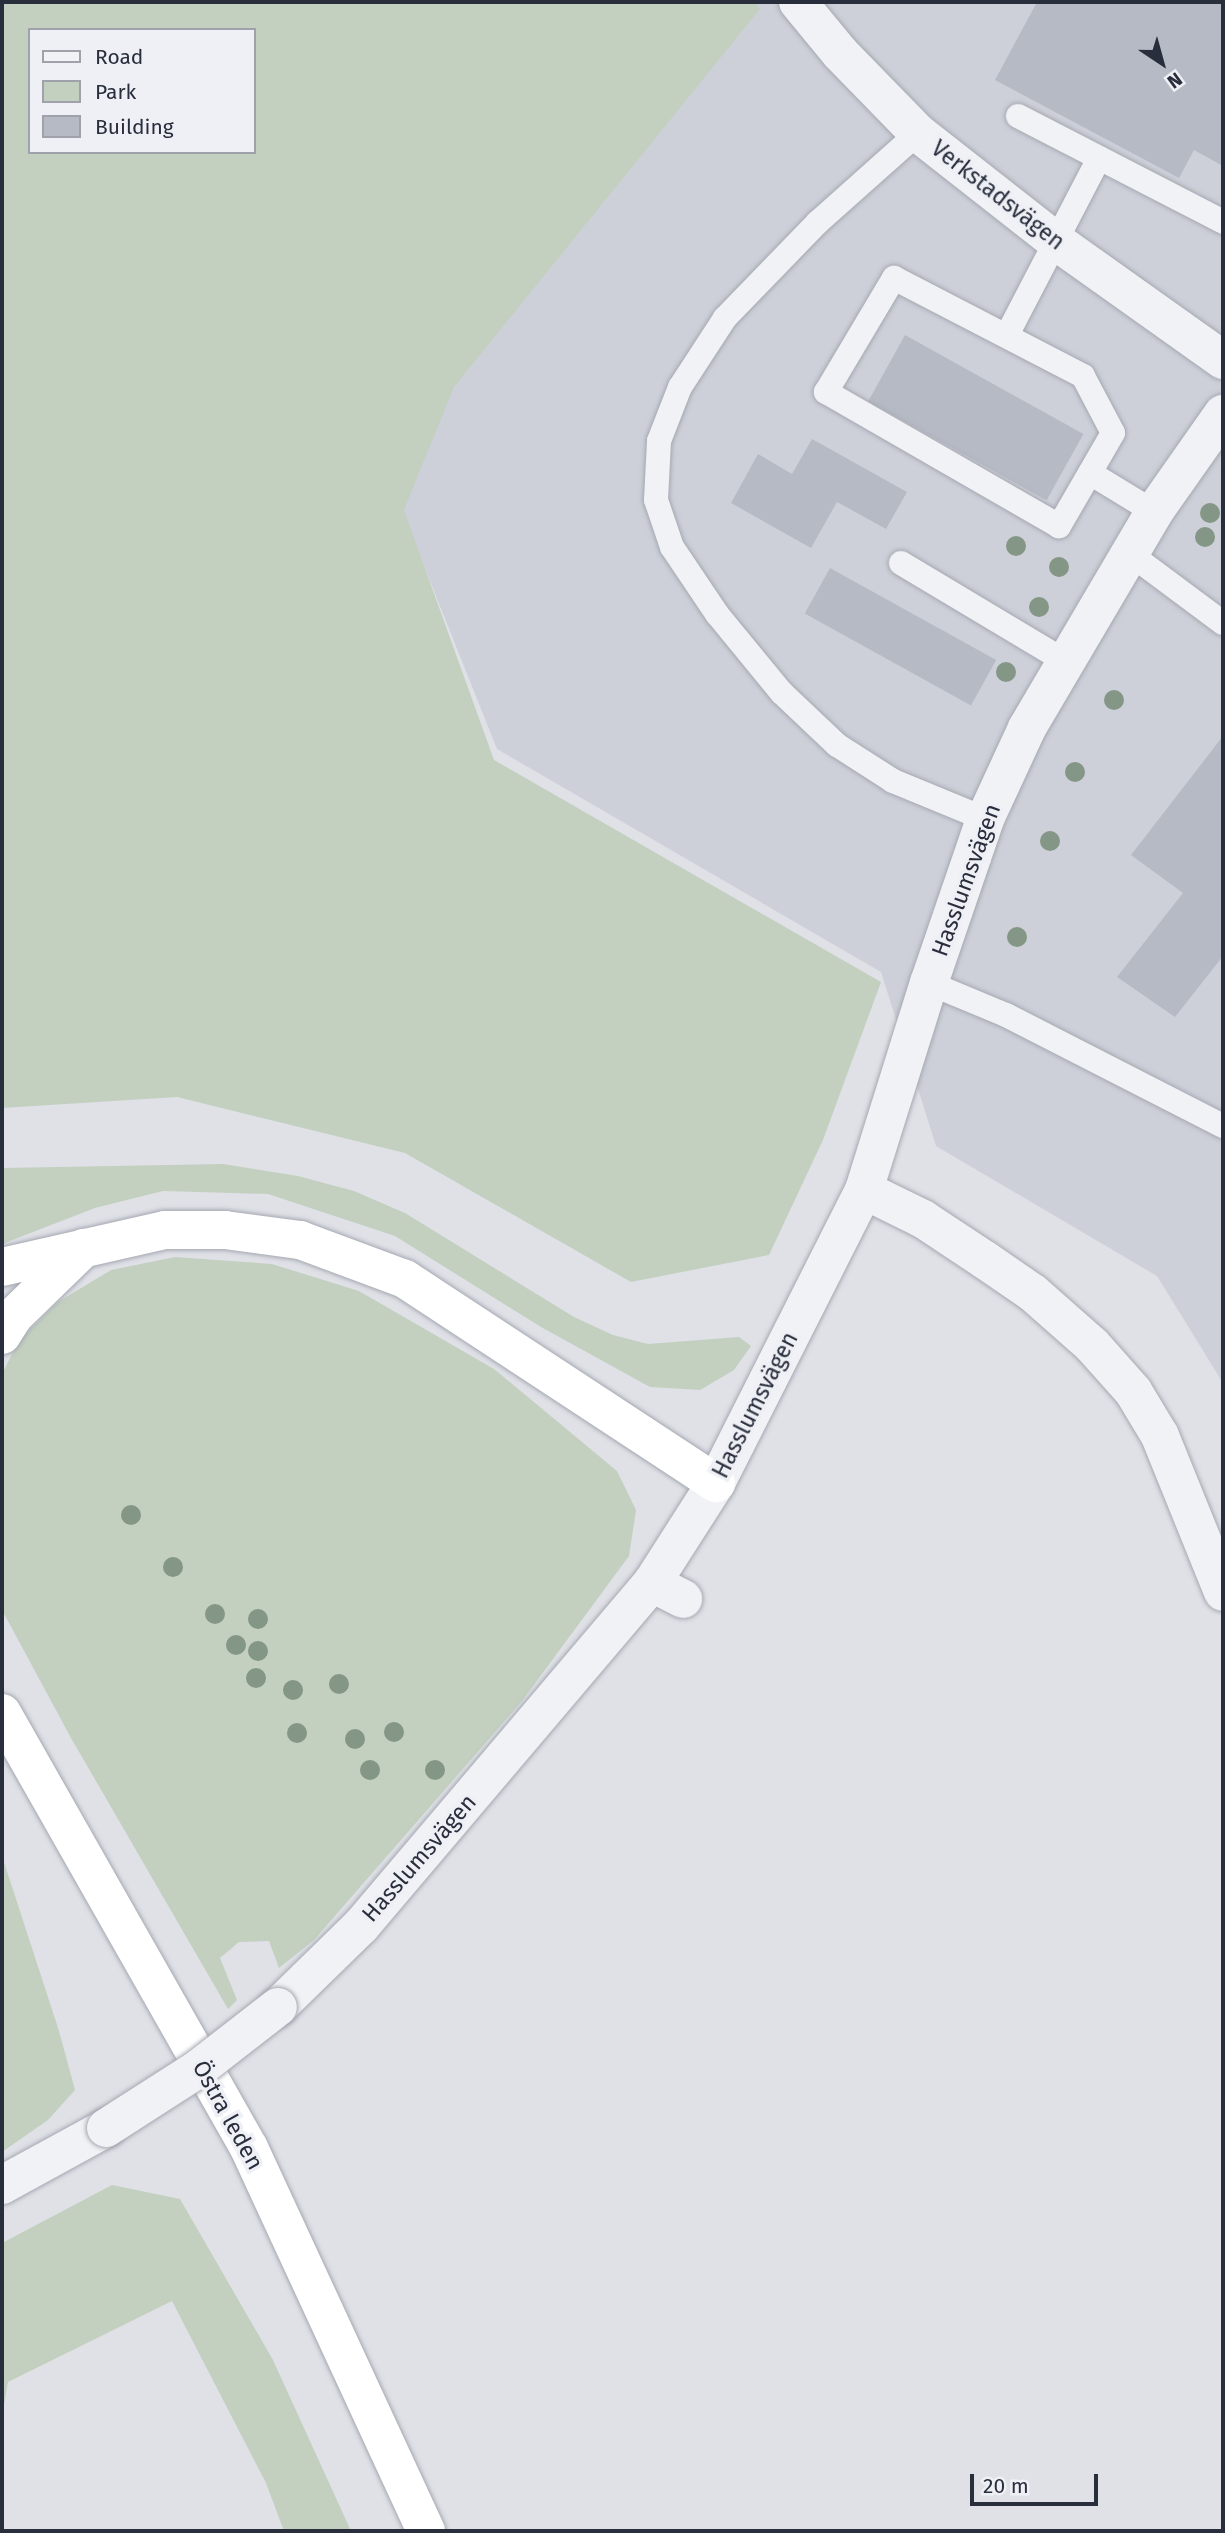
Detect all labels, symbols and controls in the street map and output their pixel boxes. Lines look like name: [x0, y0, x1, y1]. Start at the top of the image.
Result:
legend: [28, 28, 256, 154]
north arrow: [1127, 28, 1197, 98]
text: Road: [95, 44, 143, 70]
text: N: [1163, 67, 1187, 93]
text: Park: [95, 79, 136, 105]
text: Building: [95, 114, 174, 140]
street label: Verkstadsvägen: [926, 134, 1070, 256]
street label: Hasslumsvägen: [926, 800, 1006, 960]
street label: Hasslumsvägen: [706, 1327, 804, 1483]
street label: Hasslumsvägen: [356, 1788, 482, 1928]
street label: Östra leden: [187, 2056, 269, 2174]
scale bar: [973, 2460, 1101, 2504]
text: 20 m: [983, 2473, 1029, 2499]

